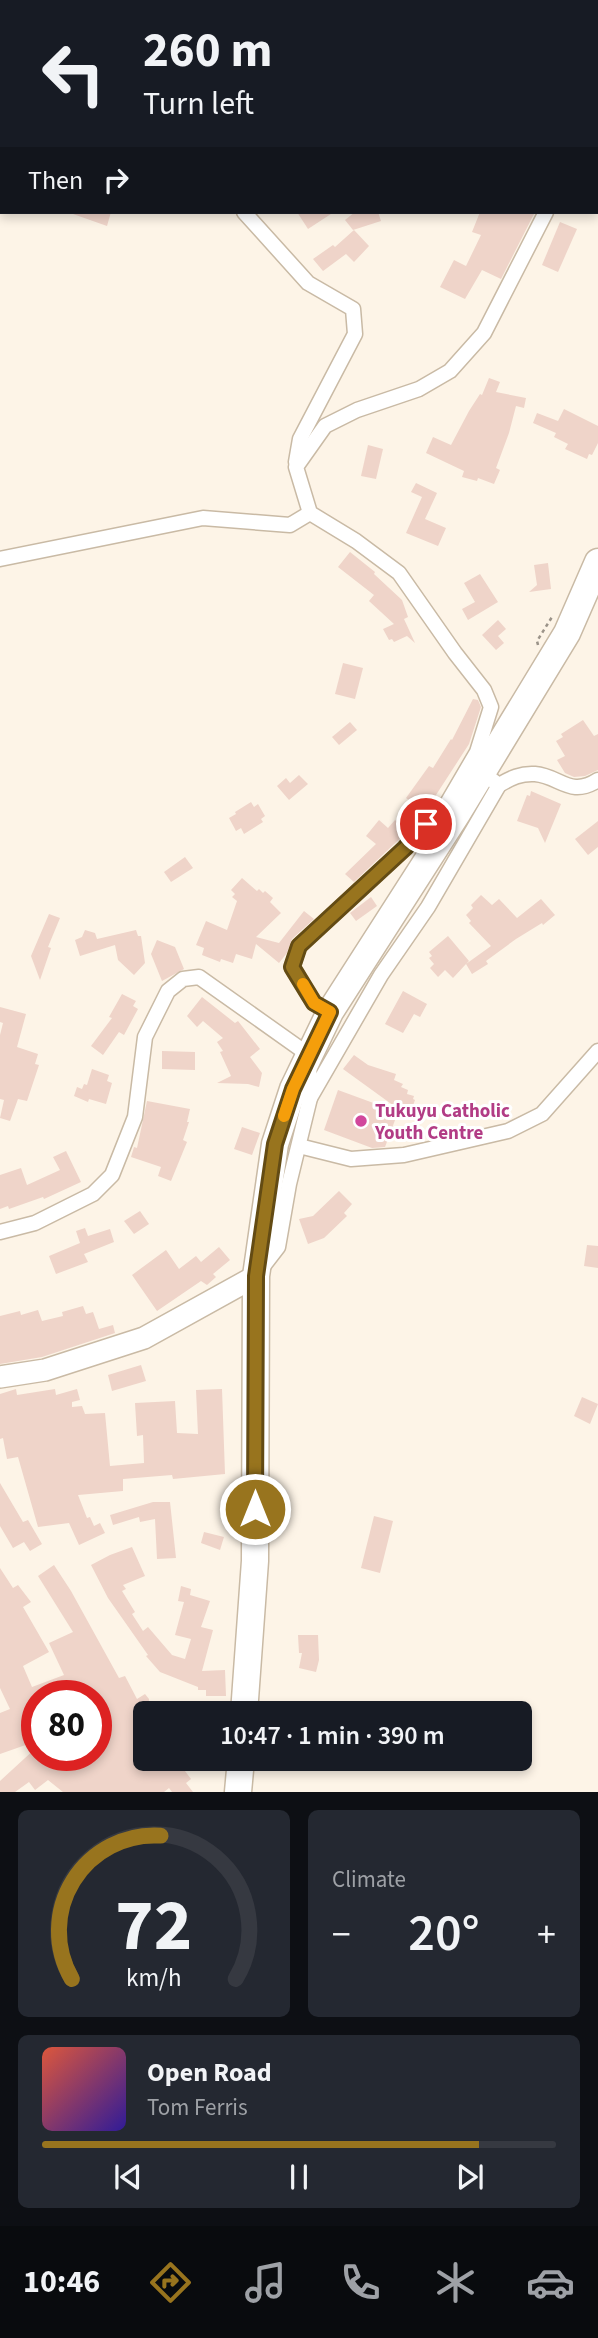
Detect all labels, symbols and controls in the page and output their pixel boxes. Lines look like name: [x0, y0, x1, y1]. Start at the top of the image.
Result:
text: 260 m: [143, 16, 272, 86]
icon: left: [28, 28, 119, 119]
text: Turn left: [143, 81, 254, 127]
icon: right: [97, 161, 135, 199]
text: Then: [28, 162, 83, 199]
pin: [396, 794, 456, 854]
icon: arrive: [407, 805, 445, 843]
place label: Tukuyu Catholic Youth Centre: [374, 1098, 510, 1147]
marker: Tukuyu Catholic Youth Centre: [353, 1113, 369, 1129]
position arrow: [218, 1472, 292, 1546]
speed limit sign: 80: [21, 1680, 112, 1771]
text: 10:47 · 1 min · 390 m: [220, 1717, 445, 1754]
text: Climate: [332, 1863, 406, 1896]
text: 72: [116, 1875, 192, 1979]
text: 20°: [408, 1897, 480, 1971]
text: −: [332, 1908, 351, 1962]
text: +: [537, 1908, 556, 1962]
text: km/h: [126, 1960, 182, 1996]
text: Open Road: [147, 2054, 272, 2091]
text: Tom Ferris: [147, 2091, 248, 2124]
icon: previous: [109, 2158, 147, 2196]
icon: pause: [280, 2158, 318, 2196]
icon: next: [451, 2158, 489, 2196]
icon: directions: [146, 2258, 195, 2307]
icon: music: [241, 2258, 290, 2307]
icon: phone: [336, 2258, 385, 2307]
icon: climate: [431, 2258, 480, 2307]
icon: car: [526, 2258, 575, 2307]
text: 10:46: [23, 2259, 100, 2305]

